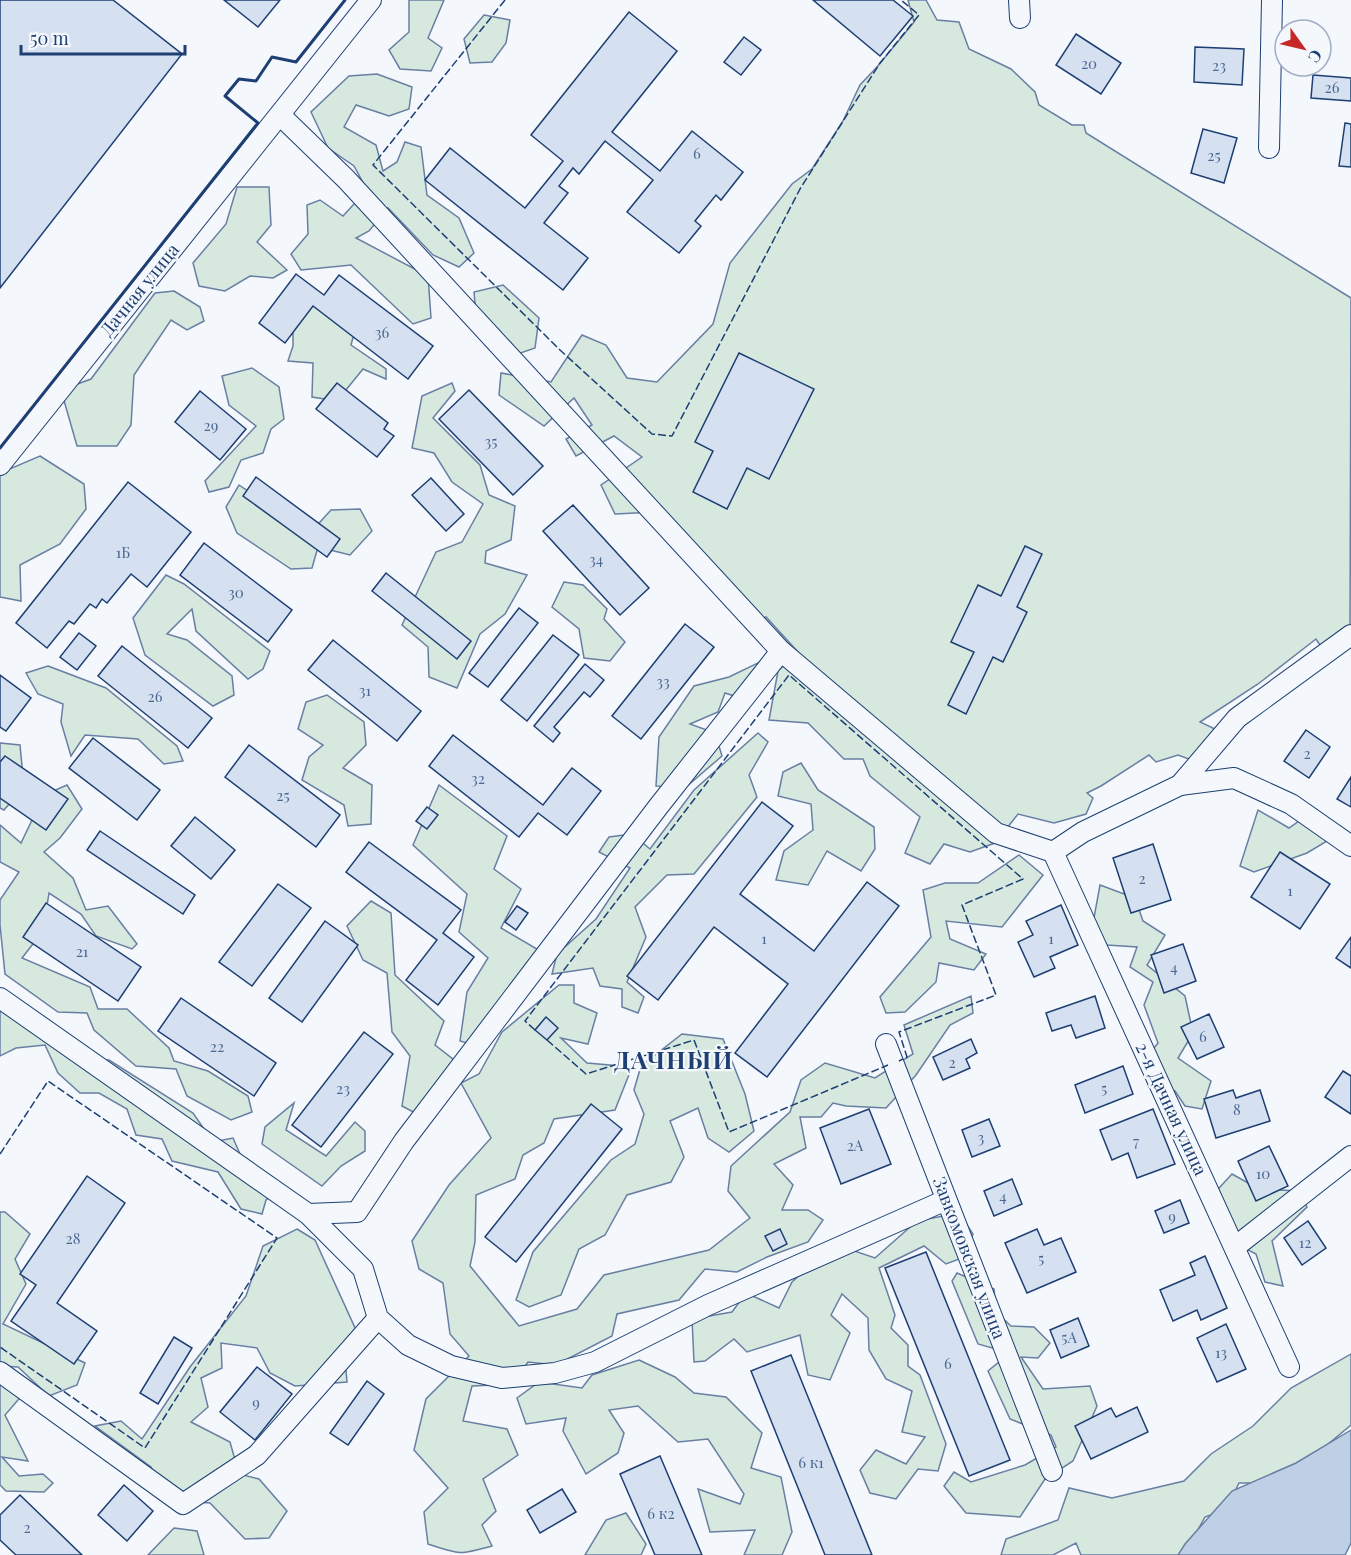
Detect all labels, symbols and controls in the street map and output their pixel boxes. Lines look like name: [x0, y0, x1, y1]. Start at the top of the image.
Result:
scale bar: [21, 18, 184, 56]
north arrow: [1273, 18, 1333, 78]
text: 50 m: [30, 26, 69, 50]
text: С: [1304, 46, 1328, 67]
house number: 20: [1081, 53, 1097, 73]
house number: 23: [1212, 55, 1226, 75]
house number: 26: [1325, 77, 1340, 97]
house number: 6: [693, 143, 701, 163]
house number: 25: [1207, 145, 1221, 165]
street label: Дачная улица: [94, 238, 184, 341]
house number: 36: [375, 322, 389, 342]
house number: 29: [204, 415, 218, 435]
house number: 35: [485, 431, 498, 451]
house number: 1Б: [116, 542, 130, 562]
house number: 34: [589, 549, 603, 569]
house number: 30: [228, 582, 244, 602]
house number: 33: [656, 671, 670, 691]
house number: 31: [359, 680, 372, 700]
house number: 26: [148, 686, 163, 706]
house number: 2: [1303, 743, 1311, 763]
house number: 32: [471, 768, 485, 788]
house number: 25: [276, 785, 290, 805]
house number: 2: [1138, 868, 1146, 888]
house number: 1: [1287, 880, 1293, 900]
house number: 1: [761, 928, 767, 948]
house number: 1: [1048, 928, 1054, 948]
house number: 21: [76, 941, 89, 961]
house number: 4: [1170, 957, 1178, 977]
house number: 6: [1199, 1026, 1207, 1046]
house number: 22: [210, 1036, 224, 1056]
street label: 2-я Дачная улица: [1131, 1038, 1213, 1179]
district label: ДАЧНЫЙ: [614, 1043, 734, 1075]
house number: 2: [948, 1052, 956, 1072]
house number: 23: [336, 1078, 350, 1098]
house number: 5: [1101, 1078, 1107, 1098]
house number: 8: [1233, 1099, 1241, 1119]
house number: 3: [978, 1127, 985, 1147]
house number: 7: [1133, 1131, 1139, 1151]
house number: 2А: [847, 1135, 864, 1155]
house number: 10: [1256, 1163, 1270, 1183]
street label: Завкомовская улица: [928, 1173, 1012, 1342]
house number: 4: [999, 1186, 1007, 1206]
house number: 9: [1168, 1206, 1176, 1226]
house number: 28: [66, 1228, 81, 1248]
house number: 12: [1299, 1232, 1311, 1252]
house number: 5: [1038, 1248, 1044, 1268]
house number: 5А: [1061, 1327, 1077, 1347]
house number: 13: [1215, 1342, 1227, 1362]
house number: 6: [944, 1353, 952, 1373]
house number: 9: [252, 1392, 260, 1412]
house number: 6 к1: [798, 1452, 824, 1472]
house number: 6 к2: [647, 1503, 675, 1523]
house number: 2: [23, 1517, 31, 1537]

